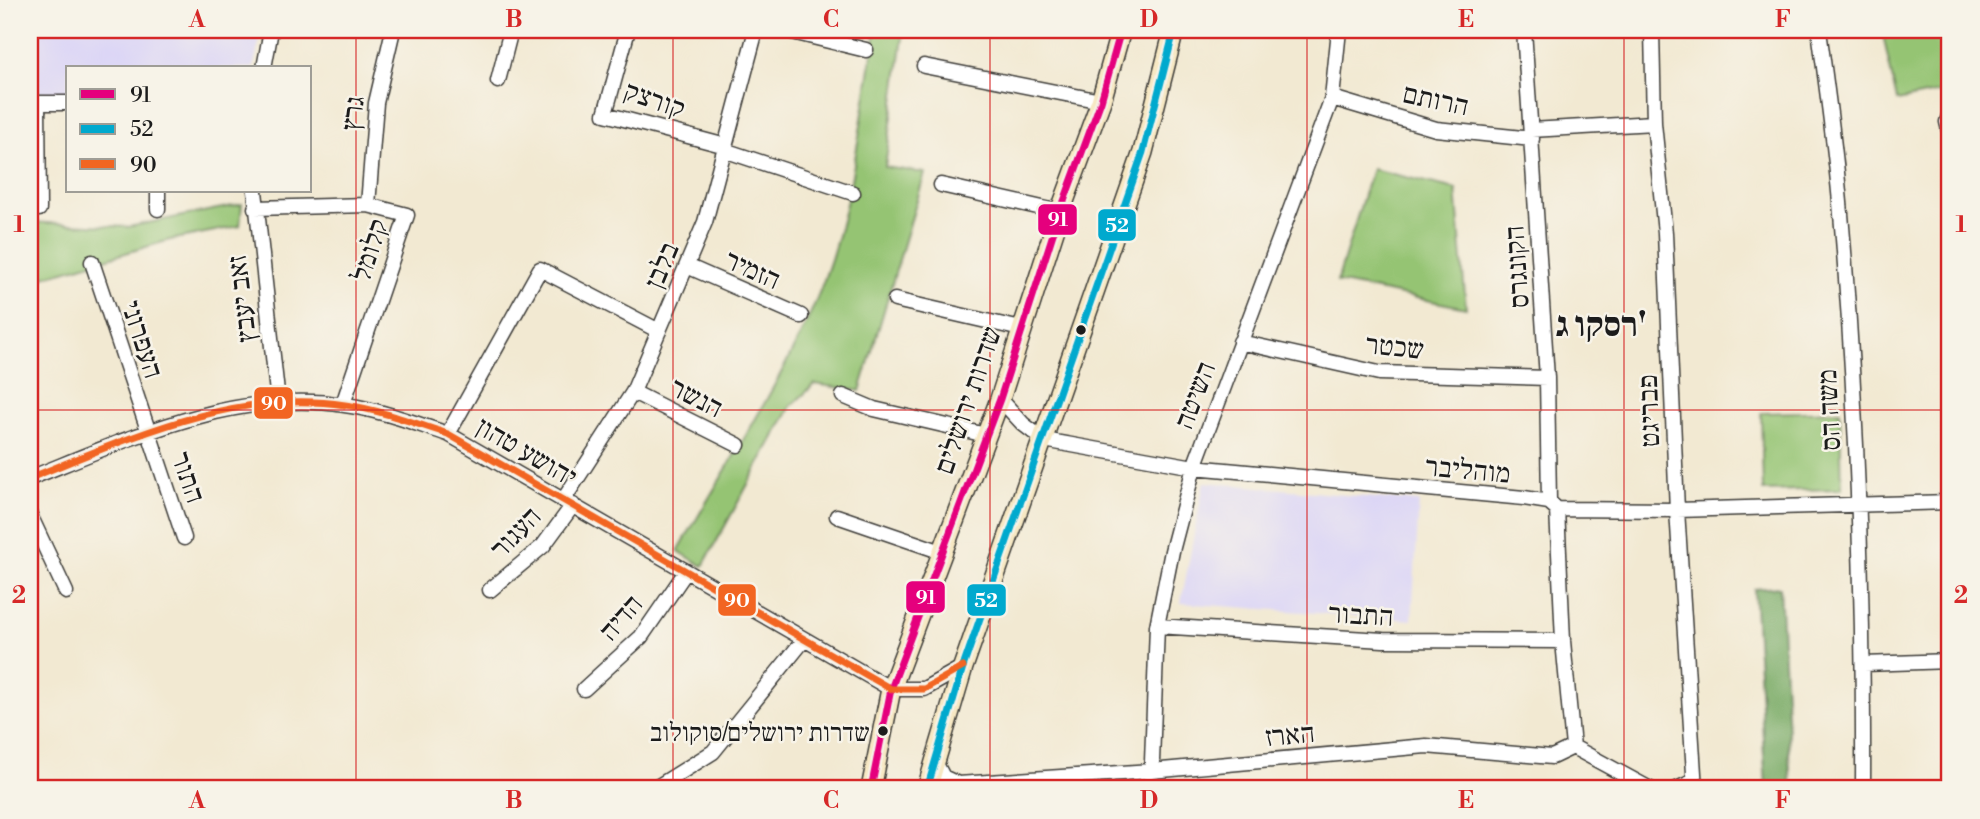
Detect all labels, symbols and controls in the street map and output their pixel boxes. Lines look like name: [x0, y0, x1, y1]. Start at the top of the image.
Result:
text: A: [188, 6, 206, 34]
text: B: [505, 6, 523, 34]
text: C: [823, 6, 839, 34]
text: D: [1140, 6, 1158, 34]
text: E: [1458, 6, 1474, 34]
text: F: [1775, 6, 1791, 34]
legend: [66, 66, 312, 192]
street label: קורצק: [619, 74, 690, 127]
street label: הרותם: [1399, 76, 1472, 125]
text: 91: [130, 83, 151, 109]
street label: גרץ: [334, 94, 373, 133]
text: 52: [130, 117, 154, 143]
text: 90: [130, 153, 157, 179]
line badge: 91: [1037, 203, 1078, 236]
text: 91: [1048, 208, 1068, 232]
line badge: 52: [1097, 208, 1137, 242]
text: 1: [13, 211, 25, 239]
text: 1: [1955, 211, 1967, 239]
text: 52: [1105, 214, 1129, 238]
street label: קלומל: [344, 215, 397, 286]
street label: הקונגרס: [1497, 224, 1538, 309]
street label: בלבן: [637, 237, 688, 294]
street label: הזמיר: [719, 243, 786, 298]
street label: זאב יעבץ: [220, 253, 265, 344]
street label: העפרוני: [113, 296, 171, 383]
district label: רסקו ג': [1555, 304, 1647, 347]
street label: שדרות ירושלים: [927, 322, 1010, 479]
unlabelled marker: [1074, 323, 1088, 337]
street label: שכטר: [1364, 327, 1426, 368]
street label: השיטה: [1167, 357, 1224, 434]
street label: משה הס: [1810, 368, 1849, 452]
street label: הנשר: [664, 370, 729, 426]
street label: פבריגט: [1631, 374, 1668, 448]
line badge: 90: [253, 386, 294, 420]
text: 90: [261, 392, 287, 416]
street label: יהושע טהון: [470, 410, 583, 495]
street label: התור: [163, 447, 213, 508]
street label: מוהליבר: [1424, 449, 1512, 492]
street label: העגור: [483, 500, 549, 566]
line badge: 91: [905, 580, 946, 614]
text: 2: [12, 582, 26, 610]
text: 2: [1954, 582, 1968, 610]
line badge: 90: [717, 583, 757, 617]
line badge: 52: [966, 583, 1007, 617]
text: 91: [916, 586, 936, 610]
street label: הדיה: [592, 588, 651, 648]
text: 90: [724, 589, 750, 613]
text: 52: [974, 589, 998, 613]
street label: התבור: [1327, 596, 1394, 635]
street label: הארז: [1264, 716, 1316, 755]
place label: שדרות ירושלים/סוקולוב: [650, 717, 870, 749]
marker: שדרות ירושלים/סוקולוב: [876, 724, 890, 738]
text: A: [188, 787, 206, 815]
text: B: [505, 787, 523, 815]
text: C: [823, 787, 839, 815]
text: D: [1140, 787, 1158, 815]
text: E: [1458, 787, 1474, 815]
text: F: [1775, 787, 1791, 815]

